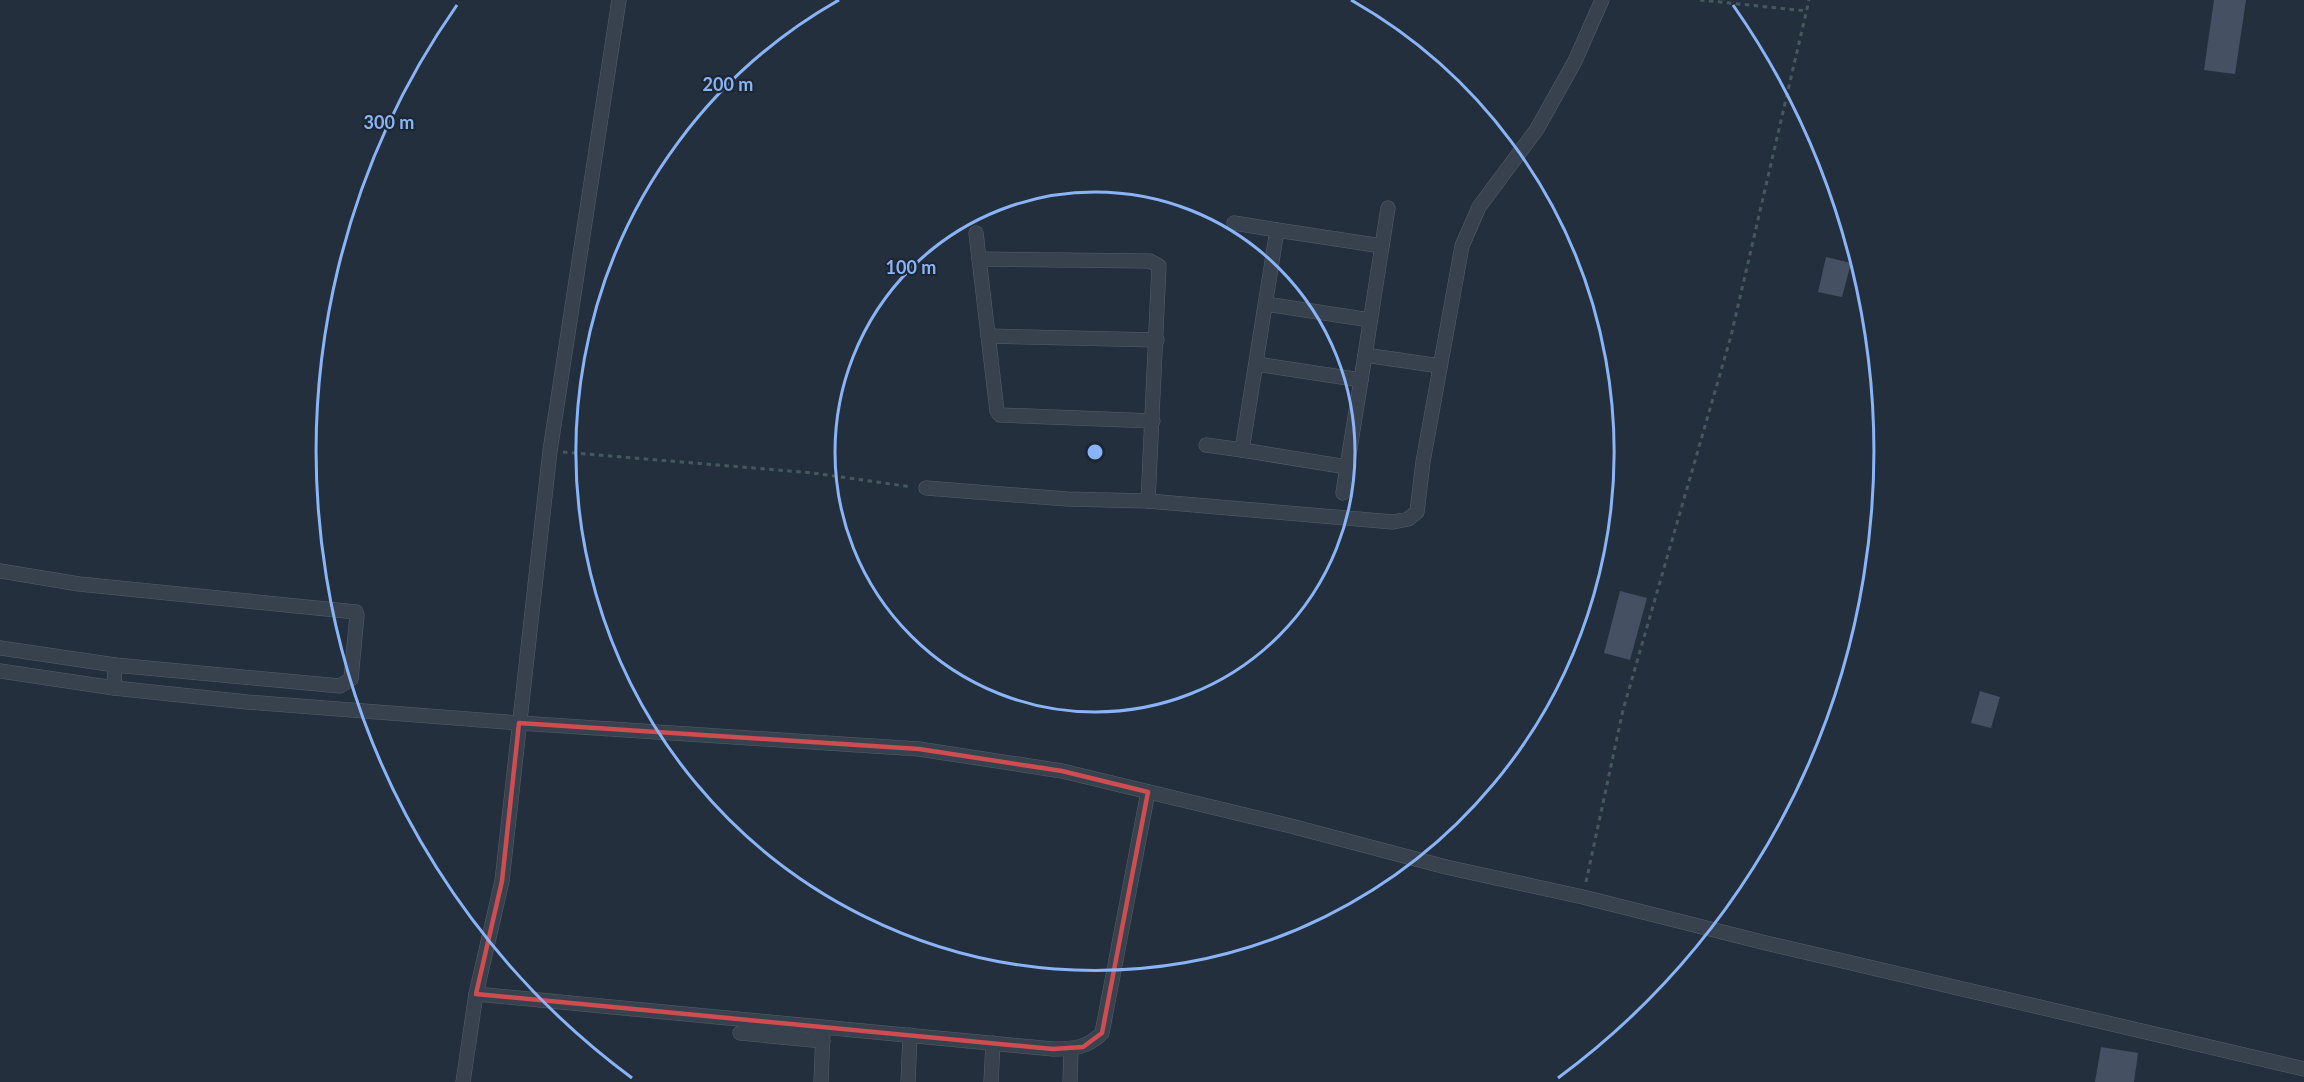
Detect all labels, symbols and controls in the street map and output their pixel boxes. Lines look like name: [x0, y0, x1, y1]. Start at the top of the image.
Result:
text: 200 m: [703, 73, 753, 95]
text: 300 m: [364, 111, 414, 133]
text: 100 m: [886, 256, 936, 278]
centre of rings: [1085, 442, 1105, 462]

